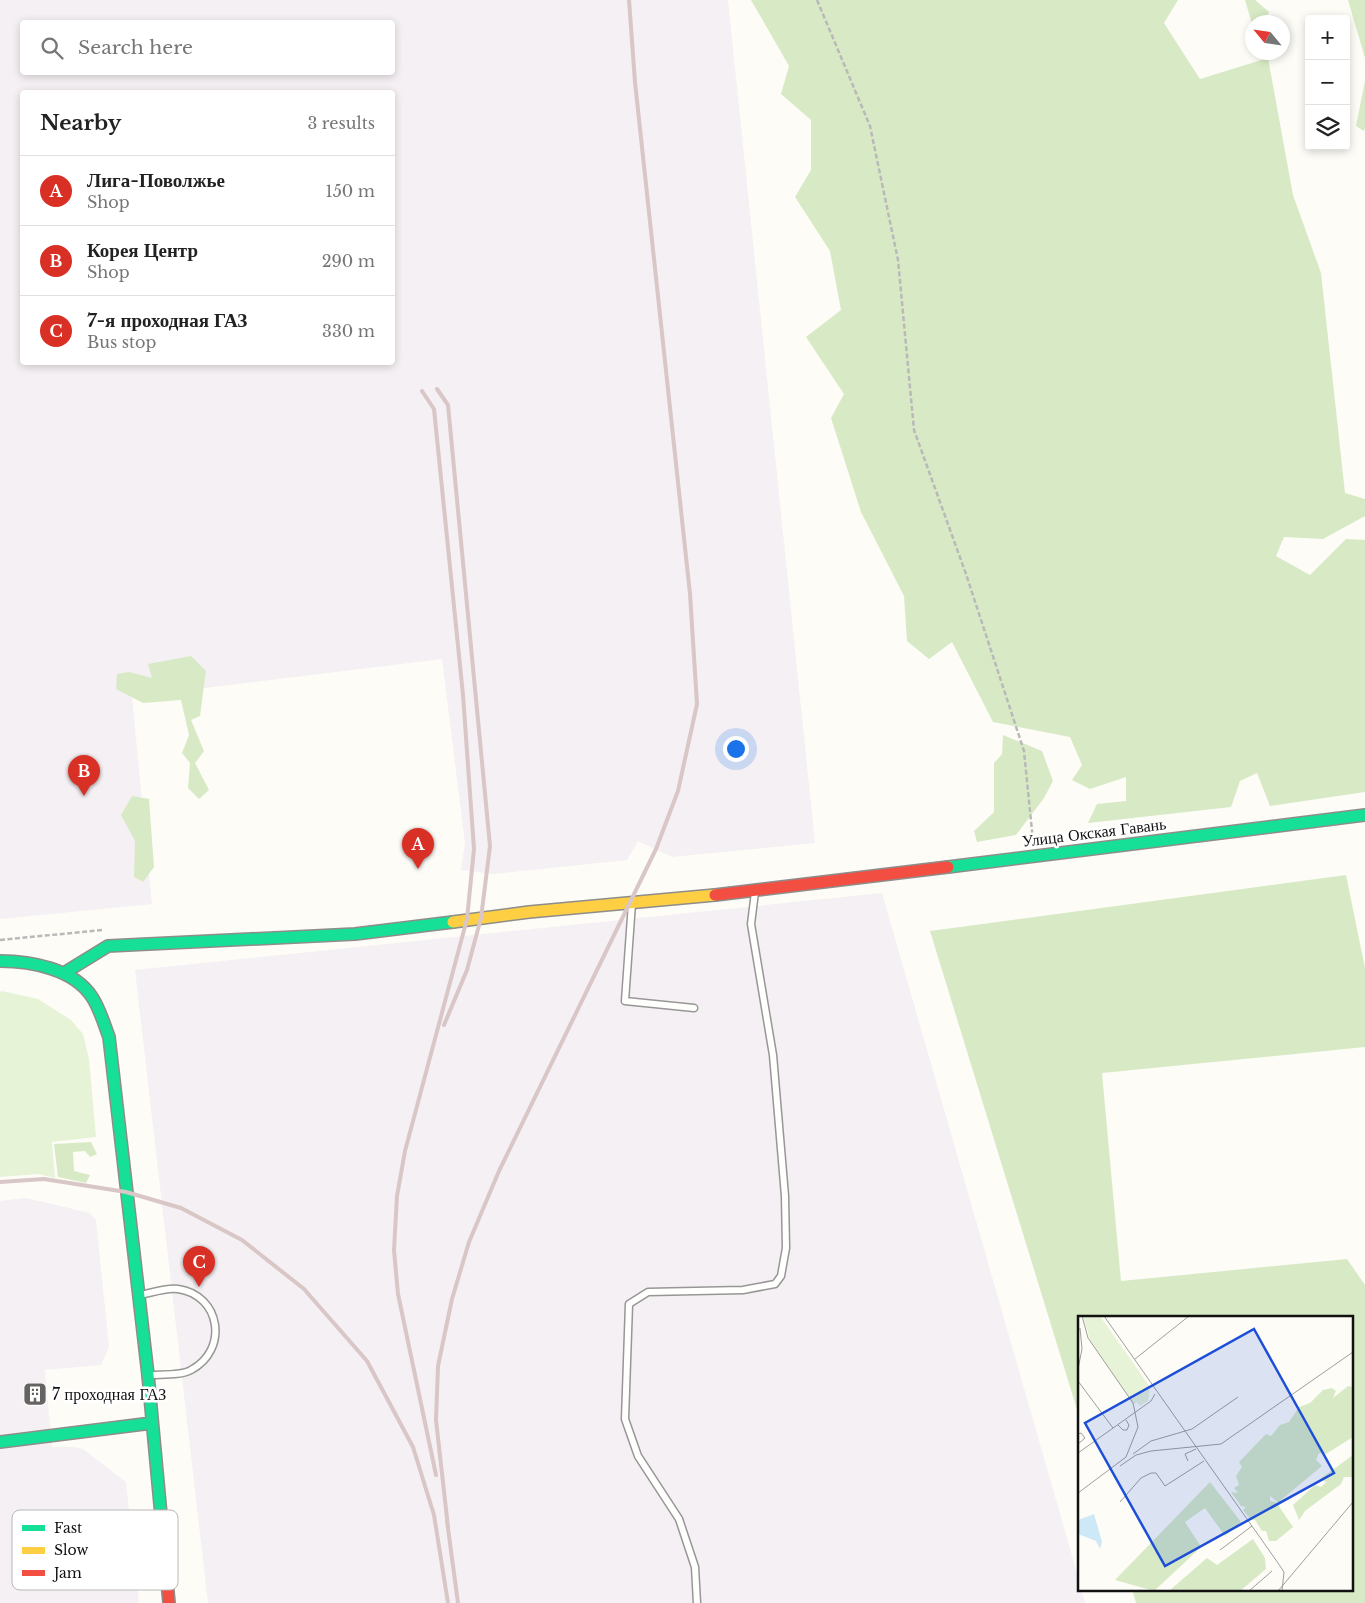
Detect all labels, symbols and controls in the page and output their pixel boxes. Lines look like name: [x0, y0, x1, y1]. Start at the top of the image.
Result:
north arrow: [1245, 15, 1290, 60]
map controls: [1305, 15, 1350, 150]
button: +: [1305, 15, 1350, 60]
search box: [20, 20, 395, 75]
icon: search: [38, 34, 66, 62]
text: Search here: [78, 36, 193, 59]
button: −: [1305, 60, 1350, 105]
button: layers: [1305, 105, 1350, 150]
text: Nearby: [40, 110, 121, 136]
text: 3 results: [307, 113, 375, 133]
text: Лига-Поволжье: [87, 169, 225, 192]
text: A: [50, 181, 62, 201]
text: 150 m: [326, 181, 375, 201]
text: Shop: [87, 192, 130, 212]
text: Корея Центр: [87, 239, 198, 262]
text: B: [50, 251, 62, 271]
text: 290 m: [322, 251, 375, 271]
text: Shop: [87, 262, 130, 282]
text: 7-я проходная ГАЗ: [87, 309, 247, 332]
text: C: [49, 321, 63, 341]
text: 330 m: [322, 321, 375, 341]
text: Bus stop: [87, 332, 156, 352]
your location: [723, 736, 749, 762]
pin: B: [68, 755, 100, 796]
street label: Улица Окская Гавань: [1021, 813, 1167, 851]
pin: A: [402, 828, 434, 869]
pin: C: [183, 1246, 215, 1287]
inset map: [1078, 1316, 1352, 1590]
building icon: 7 проходная ГАЗ: [22, 1381, 48, 1407]
place label: 7 проходная ГАЗ: [52, 1384, 166, 1404]
legend: [12, 1510, 178, 1590]
text: Fast: [54, 1519, 83, 1537]
text: Slow: [54, 1541, 88, 1559]
text: Jam: [52, 1564, 82, 1582]

